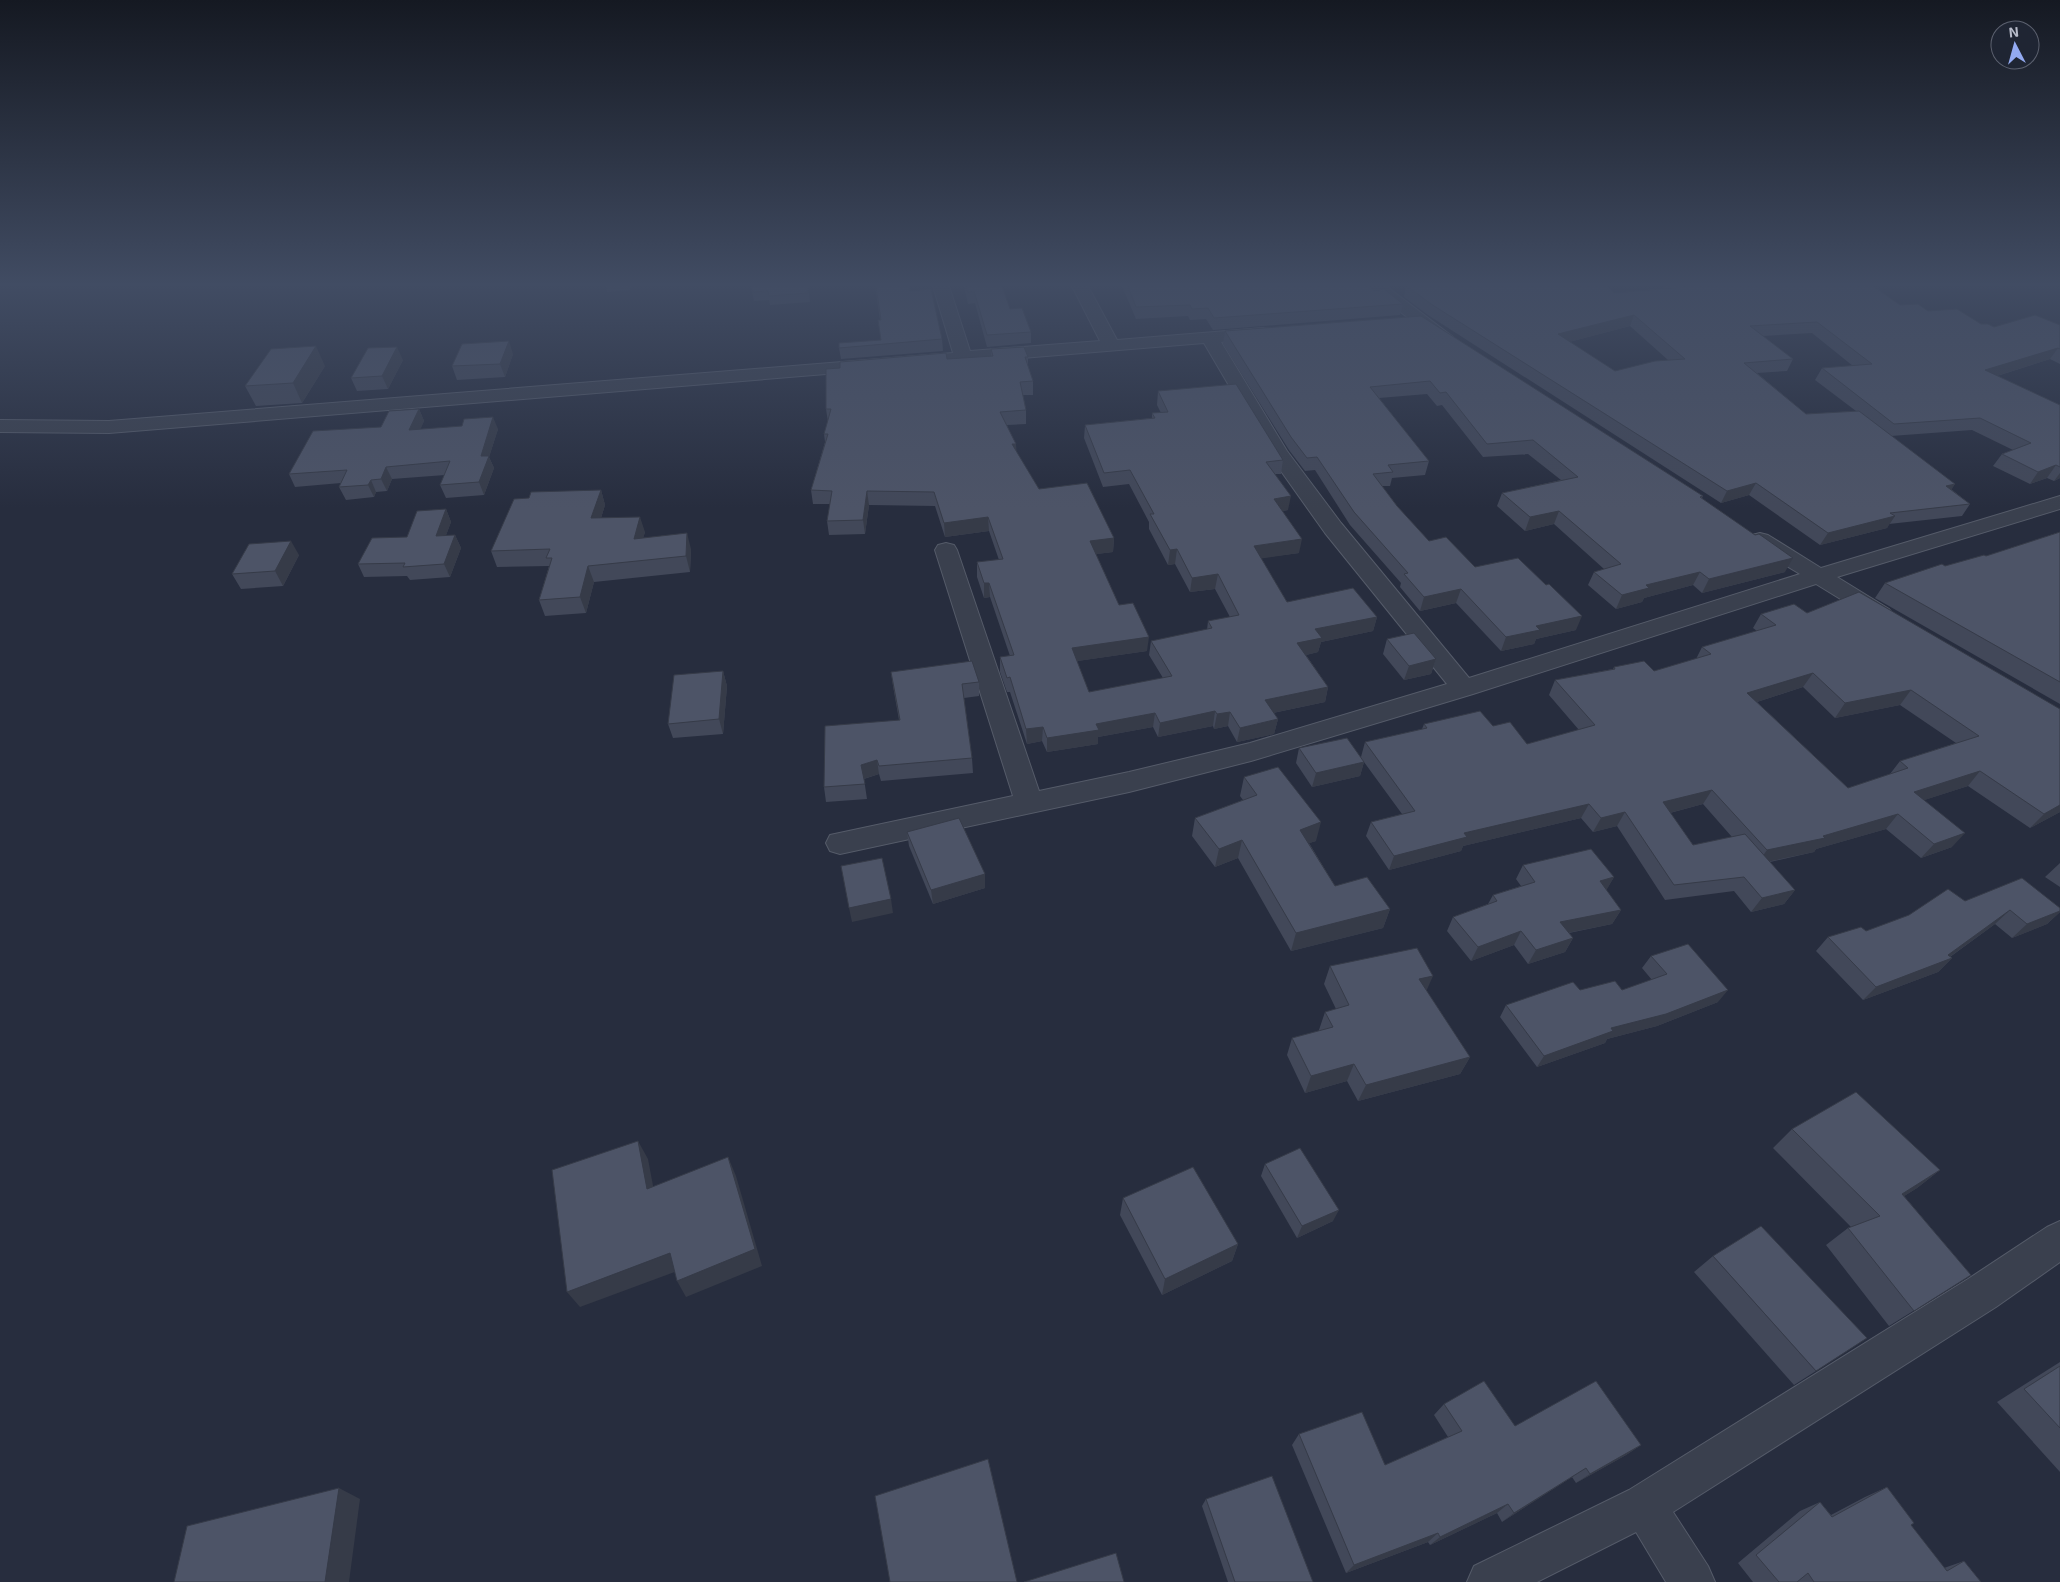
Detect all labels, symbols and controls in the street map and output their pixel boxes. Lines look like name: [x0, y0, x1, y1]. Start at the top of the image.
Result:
north arrow: [1990, 20, 2040, 70]
text: N: [2008, 23, 2020, 41]

